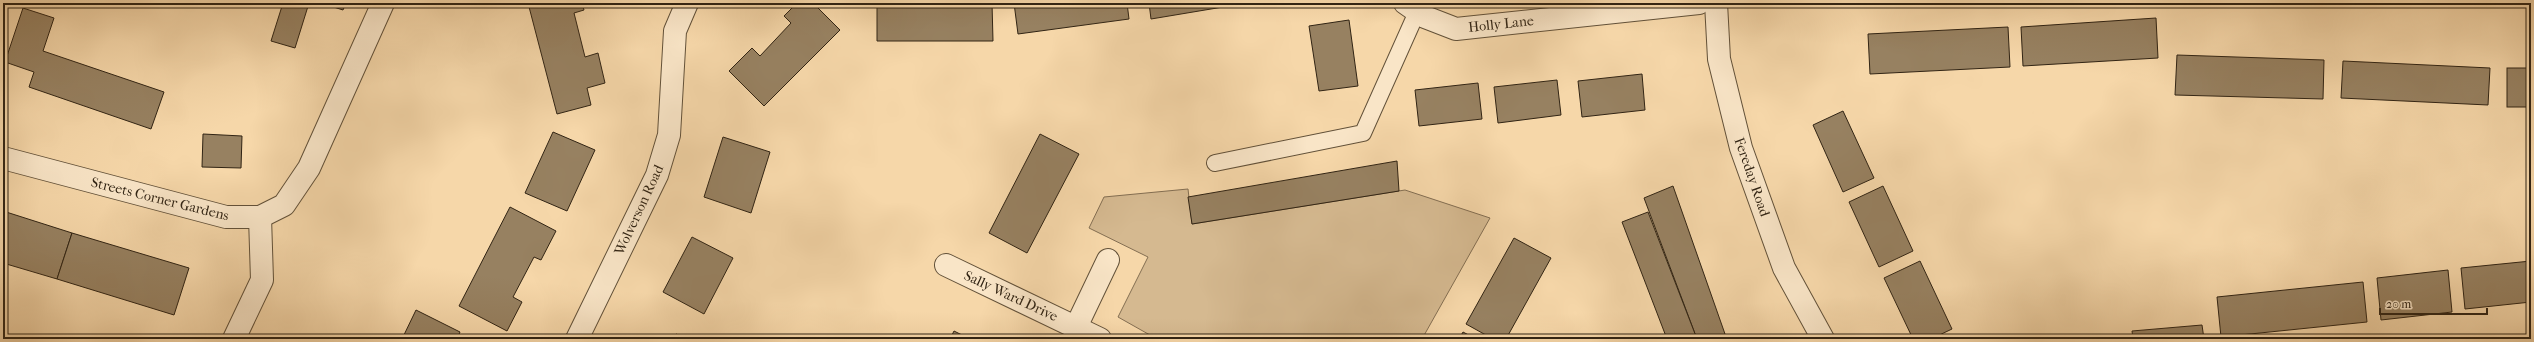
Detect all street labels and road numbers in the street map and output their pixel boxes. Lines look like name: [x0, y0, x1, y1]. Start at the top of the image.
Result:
street label: Holly Lane: [1467, 12, 1535, 36]
street label: Fereday Road: [1731, 135, 1774, 219]
street label: Wolverson Road: [610, 162, 667, 259]
street label: Streets Corner Gardens: [89, 174, 231, 224]
street label: Sally Ward Drive: [961, 267, 1061, 325]

